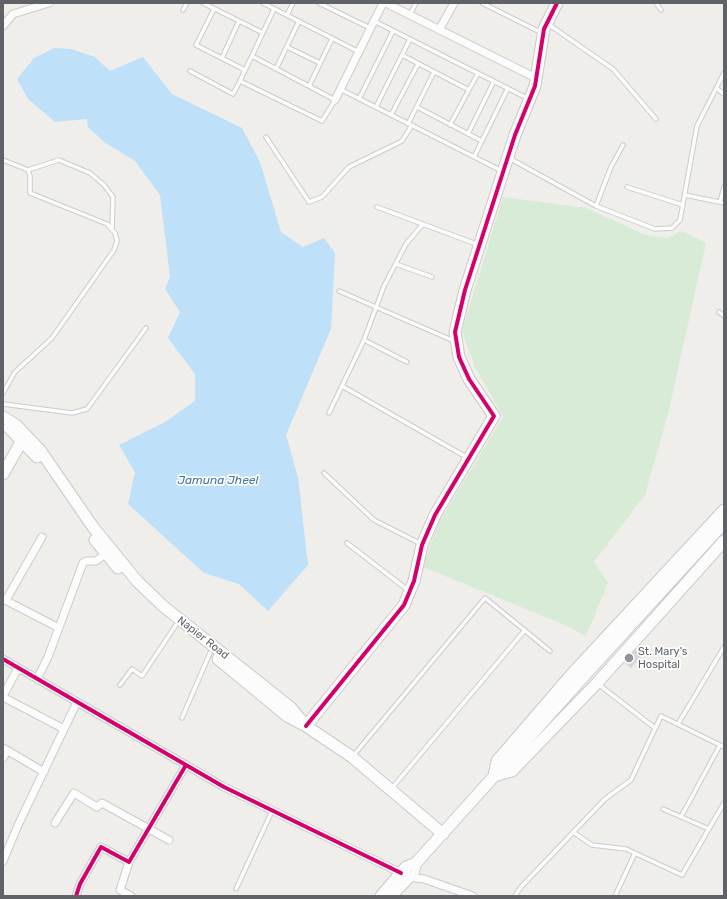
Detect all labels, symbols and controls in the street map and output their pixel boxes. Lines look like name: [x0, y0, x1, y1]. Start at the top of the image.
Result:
water label: Jamuna Jheel: [178, 474, 258, 488]
street label: Napier Road: [174, 614, 232, 662]
place label: St. Mary's Hospital: [638, 645, 687, 671]
marker: St. Mary's Hospital: [623, 652, 635, 664]

